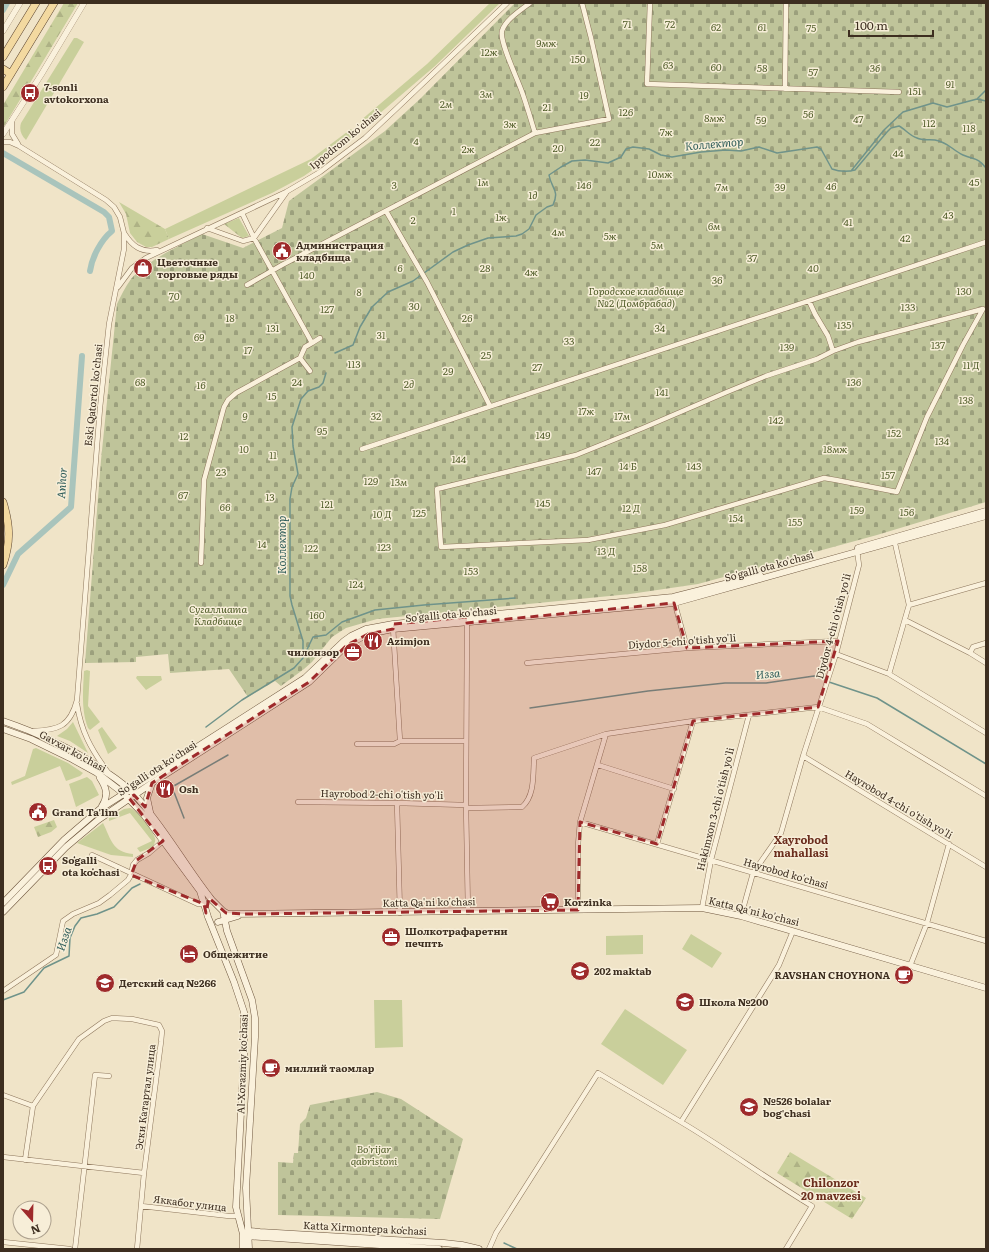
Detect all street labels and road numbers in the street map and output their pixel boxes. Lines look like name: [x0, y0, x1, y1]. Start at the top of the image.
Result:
street label: Ippodrom ko'chasi: [306, 104, 384, 172]
street label: Eski Qatortol ko'chasi: [80, 342, 105, 447]
street label: So'galli ota ko'chasi: [723, 546, 816, 585]
street label: Diydor 4-chi o'tish yo'li: [811, 571, 854, 680]
street label: So'galli ota ko'chasi: [405, 602, 498, 625]
street label: Diydor 5-chi o'tish yo'li: [627, 629, 737, 652]
street label: Gavxar ko'chasi: [37, 726, 110, 775]
street label: So'galli ota ko'chasi: [114, 736, 200, 799]
street label: Hakimxon 3-chi o'tish yo'li: [692, 745, 737, 872]
street label: Hayrobod 4-chi o'tish yo'li: [843, 765, 957, 842]
street label: Hayrobod 2-chi o'tish yo'li: [320, 785, 444, 802]
street label: Hayrobod ko'chasi: [742, 853, 831, 892]
street label: Katta Qa'ni ko'chasi: [707, 892, 802, 929]
street label: Katta Qa'ni ko'chasi: [382, 893, 476, 910]
street label: Al-Xorazmiy ko'chasi: [232, 1013, 251, 1114]
street label: Эски Катартал улица: [131, 1043, 159, 1151]
street label: Яккабог улица: [153, 1191, 228, 1215]
street label: Katta Xirmontepa koʻchasi: [303, 1217, 428, 1238]

